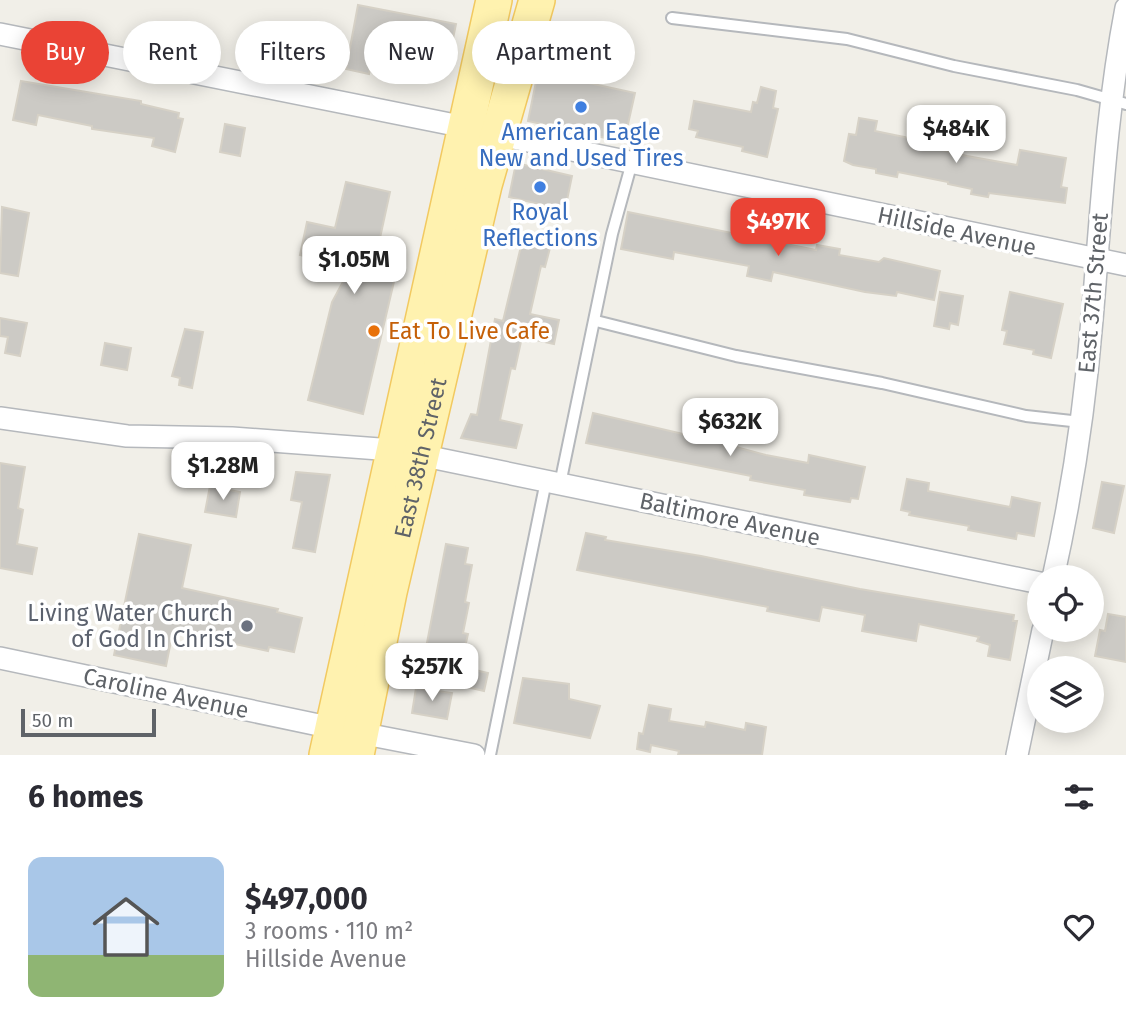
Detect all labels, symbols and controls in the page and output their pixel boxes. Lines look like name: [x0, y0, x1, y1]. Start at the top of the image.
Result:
chip: Buy: [21, 21, 109, 84]
chip: Rent: [123, 21, 221, 84]
chip: Filters: [235, 21, 350, 84]
chip: New: [364, 21, 458, 84]
chip: Apartment: [472, 21, 635, 84]
marker: American Eagle New and Used Tires: [573, 99, 589, 115]
pin: $484K: [907, 106, 1005, 165]
text: $484K: [923, 114, 989, 142]
place label: American Eagle New and Used Tires: [479, 118, 683, 172]
marker: Royal Reflections: [532, 179, 548, 195]
place label: Royal Reflections: [482, 198, 598, 252]
pin: $497K: [729, 198, 827, 258]
street label: Hillside Avenue: [875, 201, 1039, 261]
text: $497K: [746, 207, 810, 235]
street label: East 37th Street: [1072, 211, 1114, 375]
pin: $1.05M: [297, 236, 411, 296]
text: $1.05M: [318, 245, 390, 273]
place label: Eat To Live Cafe: [388, 317, 550, 345]
marker: Eat To Live Cafe: [366, 323, 382, 339]
street label: East 38th Street: [388, 374, 453, 541]
pin: $632K: [681, 398, 779, 458]
text: $632K: [698, 407, 762, 435]
pin: $1.28M: [166, 442, 280, 502]
text: $1.28M: [187, 451, 259, 479]
street label: Baltimore Avenue: [637, 486, 823, 552]
map controls: [1027, 565, 1104, 733]
button: locate: [1027, 565, 1104, 642]
place label: Living Water Church of God In Christ: [27, 599, 234, 653]
marker: Living Water Church of God In Christ: [239, 618, 255, 634]
pin: $257K: [383, 644, 481, 703]
text: $257K: [401, 652, 463, 680]
button: layers: [1027, 656, 1104, 733]
street label: Caroline Avenue: [81, 662, 251, 724]
scale bar: [21, 706, 156, 738]
text: 50 m: [32, 709, 73, 732]
icon: filters: [1060, 778, 1098, 816]
text: 6 homes: [28, 779, 143, 815]
text: $497,000: [245, 881, 368, 917]
icon: home: [84, 885, 168, 969]
icon: heart: [1060, 908, 1098, 946]
text: 3 rooms · 110 m²: [245, 917, 413, 945]
text: Hillside Avenue: [245, 945, 407, 973]

